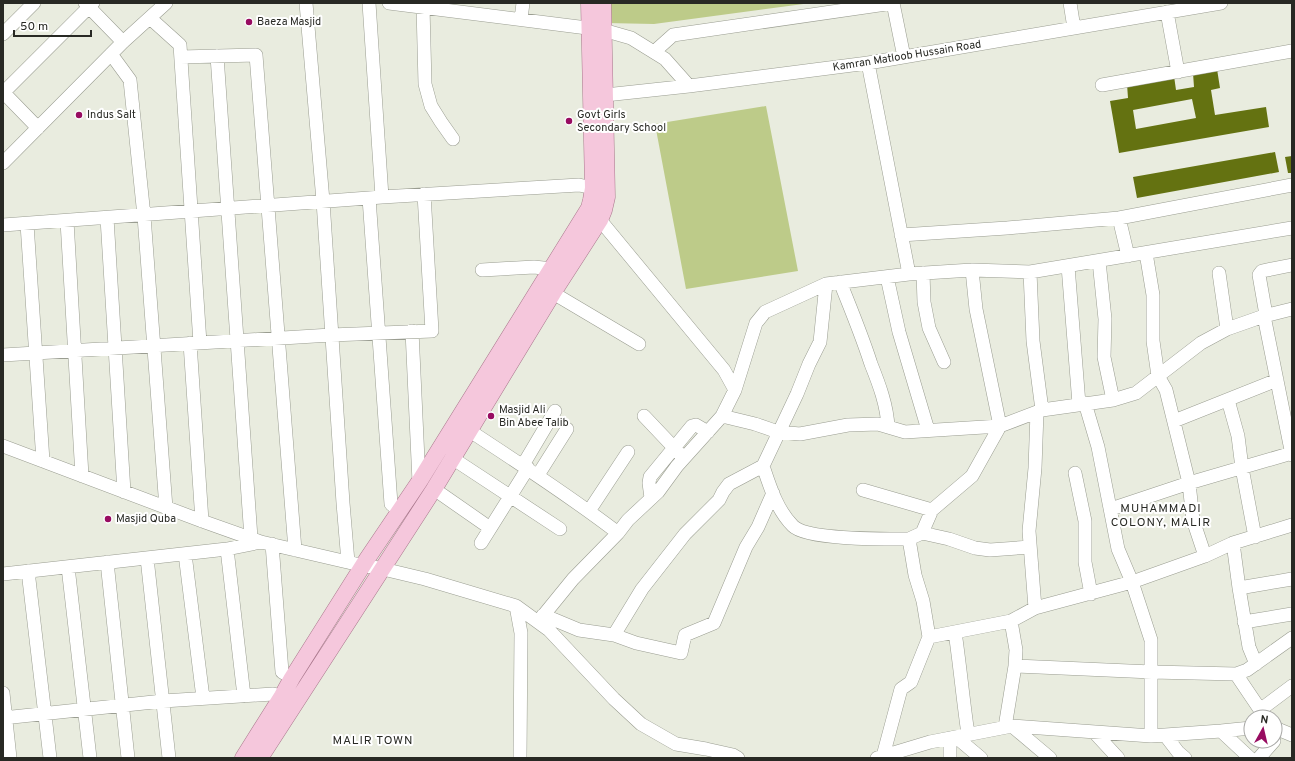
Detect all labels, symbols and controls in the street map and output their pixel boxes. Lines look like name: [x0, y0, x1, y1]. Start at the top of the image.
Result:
scale bar: [14, 12, 91, 38]
place label: Baeza Masjid: [257, 15, 321, 29]
marker: Baeza Masjid: [244, 17, 254, 27]
text: 50 m: [20, 19, 48, 35]
street label: Kamran Matloob Hussain Road: [832, 37, 982, 75]
place label: Indus Salt: [87, 108, 136, 122]
place label: Govt Girls Secondary School: [577, 108, 666, 135]
marker: Indus Salt: [74, 110, 84, 120]
marker: Govt Girls Secondary School: [564, 116, 574, 126]
place label: Masjid Ali Bin Abee Talib: [499, 403, 569, 430]
marker: Masjid Ali Bin Abee Talib: [486, 411, 496, 421]
district label: MUHAMMADI COLONY, MALIR: [1111, 501, 1211, 531]
place label: Masjid Quba: [116, 512, 176, 526]
marker: Masjid Quba: [103, 514, 113, 524]
north arrow: [1243, 709, 1283, 749]
text: N: [1259, 713, 1269, 728]
district label: MALIR TOWN: [332, 733, 414, 749]

